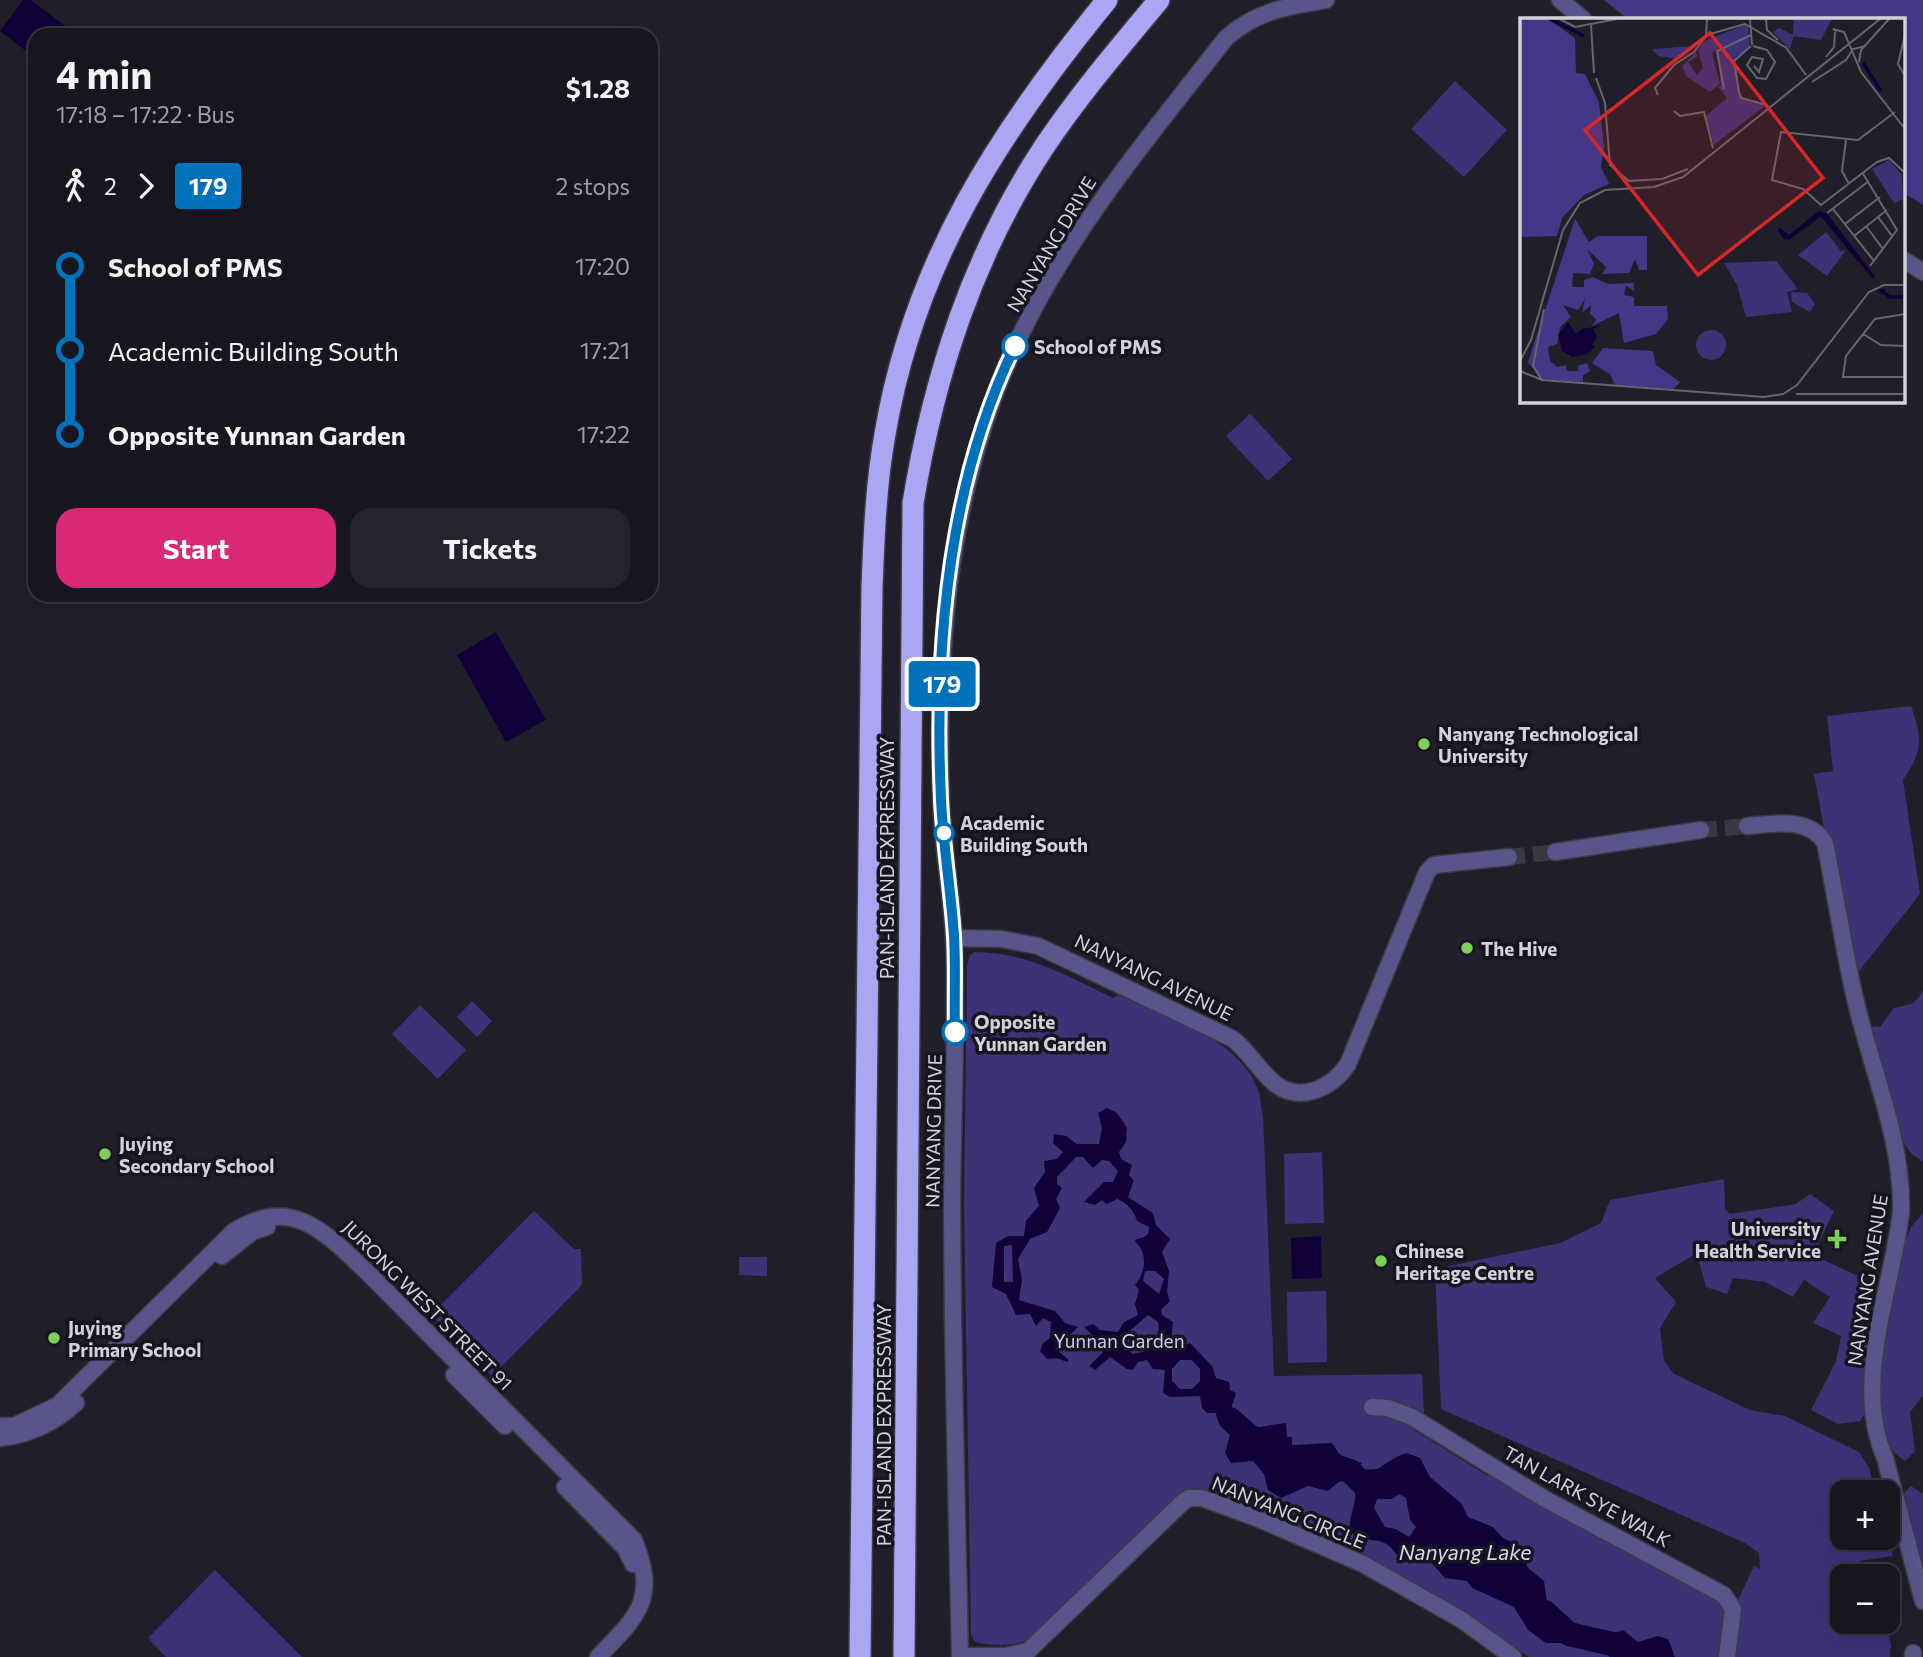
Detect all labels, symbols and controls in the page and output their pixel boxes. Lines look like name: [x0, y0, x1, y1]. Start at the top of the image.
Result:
inset map: [1520, 18, 1906, 402]
text: 4 min: [56, 50, 152, 97]
text: $1.28: [566, 72, 630, 103]
text: 17:18 – 17:22 · Bus: [56, 100, 235, 128]
icon: walk: [56, 167, 94, 205]
icon: forward: [127, 167, 165, 205]
text: 179: [189, 171, 227, 200]
text: 2: [104, 172, 117, 200]
text: 2 stops: [556, 172, 630, 200]
street label: NANYANG DRIVE: [1002, 172, 1100, 316]
text: School of PMS: [108, 251, 283, 282]
text: 17:20: [575, 252, 630, 280]
marker: School of PMS: [1002, 333, 1028, 359]
text: Academic Building South: [108, 335, 399, 366]
place label: School of PMS: [1034, 335, 1162, 358]
text: 17:21: [580, 336, 630, 364]
text: Opposite Yunnan Garden: [108, 419, 406, 450]
text: 17:22: [577, 420, 630, 448]
button: Start: [56, 508, 336, 588]
button: Tickets: [350, 508, 630, 588]
line badge: 179: [902, 661, 982, 707]
text: 179: [923, 669, 961, 698]
place label: Nanyang Technological University: [1438, 722, 1638, 767]
marker: Nanyang Technological University: [1416, 736, 1432, 752]
street label: PAN-ISLAND EXPRESSWAY: [875, 737, 898, 979]
place label: Academic Building South: [960, 811, 1088, 856]
marker: Academic Building South: [934, 823, 954, 843]
street label: NANYANG AVENUE: [1071, 929, 1237, 1025]
place label: The Hive: [1481, 937, 1557, 960]
marker: The Hive: [1459, 940, 1475, 956]
place label: Opposite Yunnan Garden: [974, 1010, 1107, 1055]
marker: Opposite Yunnan Garden: [942, 1019, 968, 1045]
street label: NANYANG DRIVE: [920, 1054, 946, 1208]
place label: Juying Secondary School: [119, 1132, 274, 1177]
marker: Juying Secondary School: [97, 1146, 113, 1162]
street label: NANYANG AVENUE: [1842, 1193, 1892, 1367]
street label: JURONG WEST STREET 91: [338, 1215, 518, 1395]
place label: University Health Service: [1695, 1217, 1822, 1262]
marker: University Health Service: [1827, 1229, 1847, 1249]
place label: Chinese Heritage Centre: [1395, 1239, 1534, 1284]
marker: Chinese Heritage Centre: [1373, 1253, 1389, 1269]
street label: PAN-ISLAND EXPRESSWAY: [872, 1304, 895, 1546]
place label: Juying Primary School: [68, 1316, 201, 1361]
park label: Yunnan Garden: [1053, 1329, 1185, 1352]
marker: Juying Primary School: [46, 1330, 62, 1346]
street label: TAN LARK SYE WALK: [1499, 1441, 1675, 1552]
street label: NANYANG CIRCLE: [1209, 1471, 1369, 1553]
map controls: [1830, 1480, 1900, 1634]
button: +: [1830, 1480, 1900, 1550]
water label: Nanyang Lake: [1399, 1539, 1531, 1564]
button: −: [1830, 1564, 1900, 1634]

